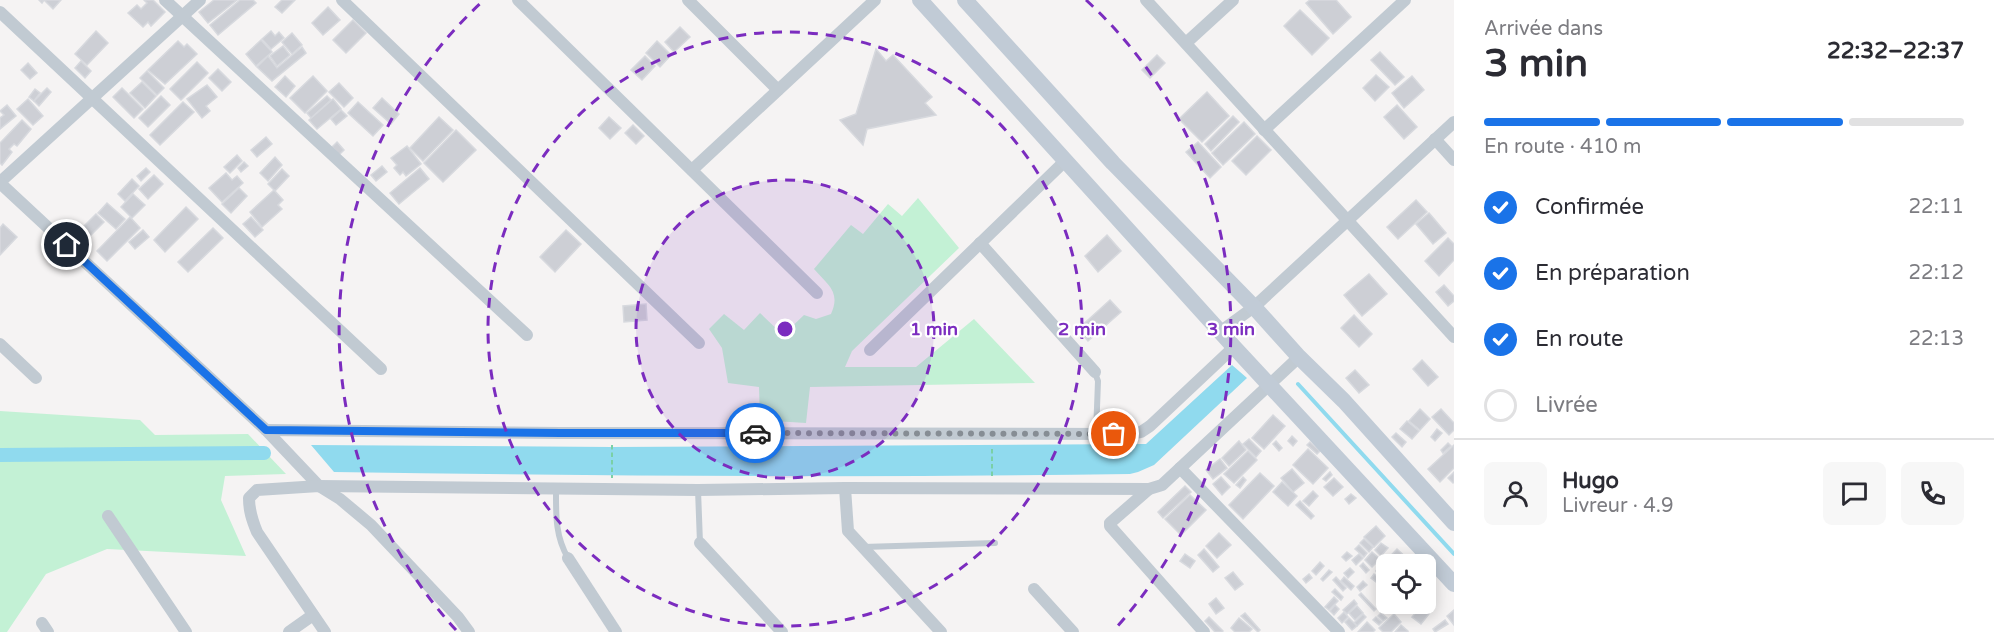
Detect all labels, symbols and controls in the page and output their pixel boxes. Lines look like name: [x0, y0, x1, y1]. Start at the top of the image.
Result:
text: Arrivée dans: [1484, 17, 1603, 41]
text: 22:32–22:37: [1827, 38, 1964, 64]
text: 3 min: [1484, 40, 1588, 87]
text: En route · 410 m: [1484, 135, 1641, 159]
icon: check: [1484, 191, 1517, 224]
text: Confirmée: [1535, 194, 1644, 220]
text: 22:11: [1909, 195, 1964, 219]
pin: [41, 219, 92, 270]
icon: home: [50, 228, 83, 261]
icon: check: [1484, 257, 1517, 290]
text: En préparation: [1535, 260, 1690, 286]
text: 22:12: [1909, 261, 1964, 285]
text: 1 min: [910, 318, 958, 340]
text: 2 min: [1058, 318, 1106, 340]
text: 3 min: [1207, 318, 1255, 340]
centre of rings: [775, 319, 795, 339]
icon: check: [1484, 323, 1517, 356]
text: En route: [1535, 326, 1624, 352]
text: 22:13: [1909, 327, 1964, 351]
text: Livrée: [1535, 392, 1598, 418]
courier: [725, 403, 785, 463]
pin: [1088, 408, 1139, 459]
icon: car: [739, 417, 772, 450]
icon: bag: [1097, 417, 1130, 450]
button: person: [1484, 462, 1547, 525]
button: chat: [1823, 462, 1886, 525]
button: phone: [1901, 462, 1964, 525]
text: Hugo: [1562, 468, 1619, 494]
text: Livreur · 4.9: [1562, 494, 1674, 518]
map controls: [1376, 554, 1436, 614]
button: locate: [1376, 554, 1436, 614]

